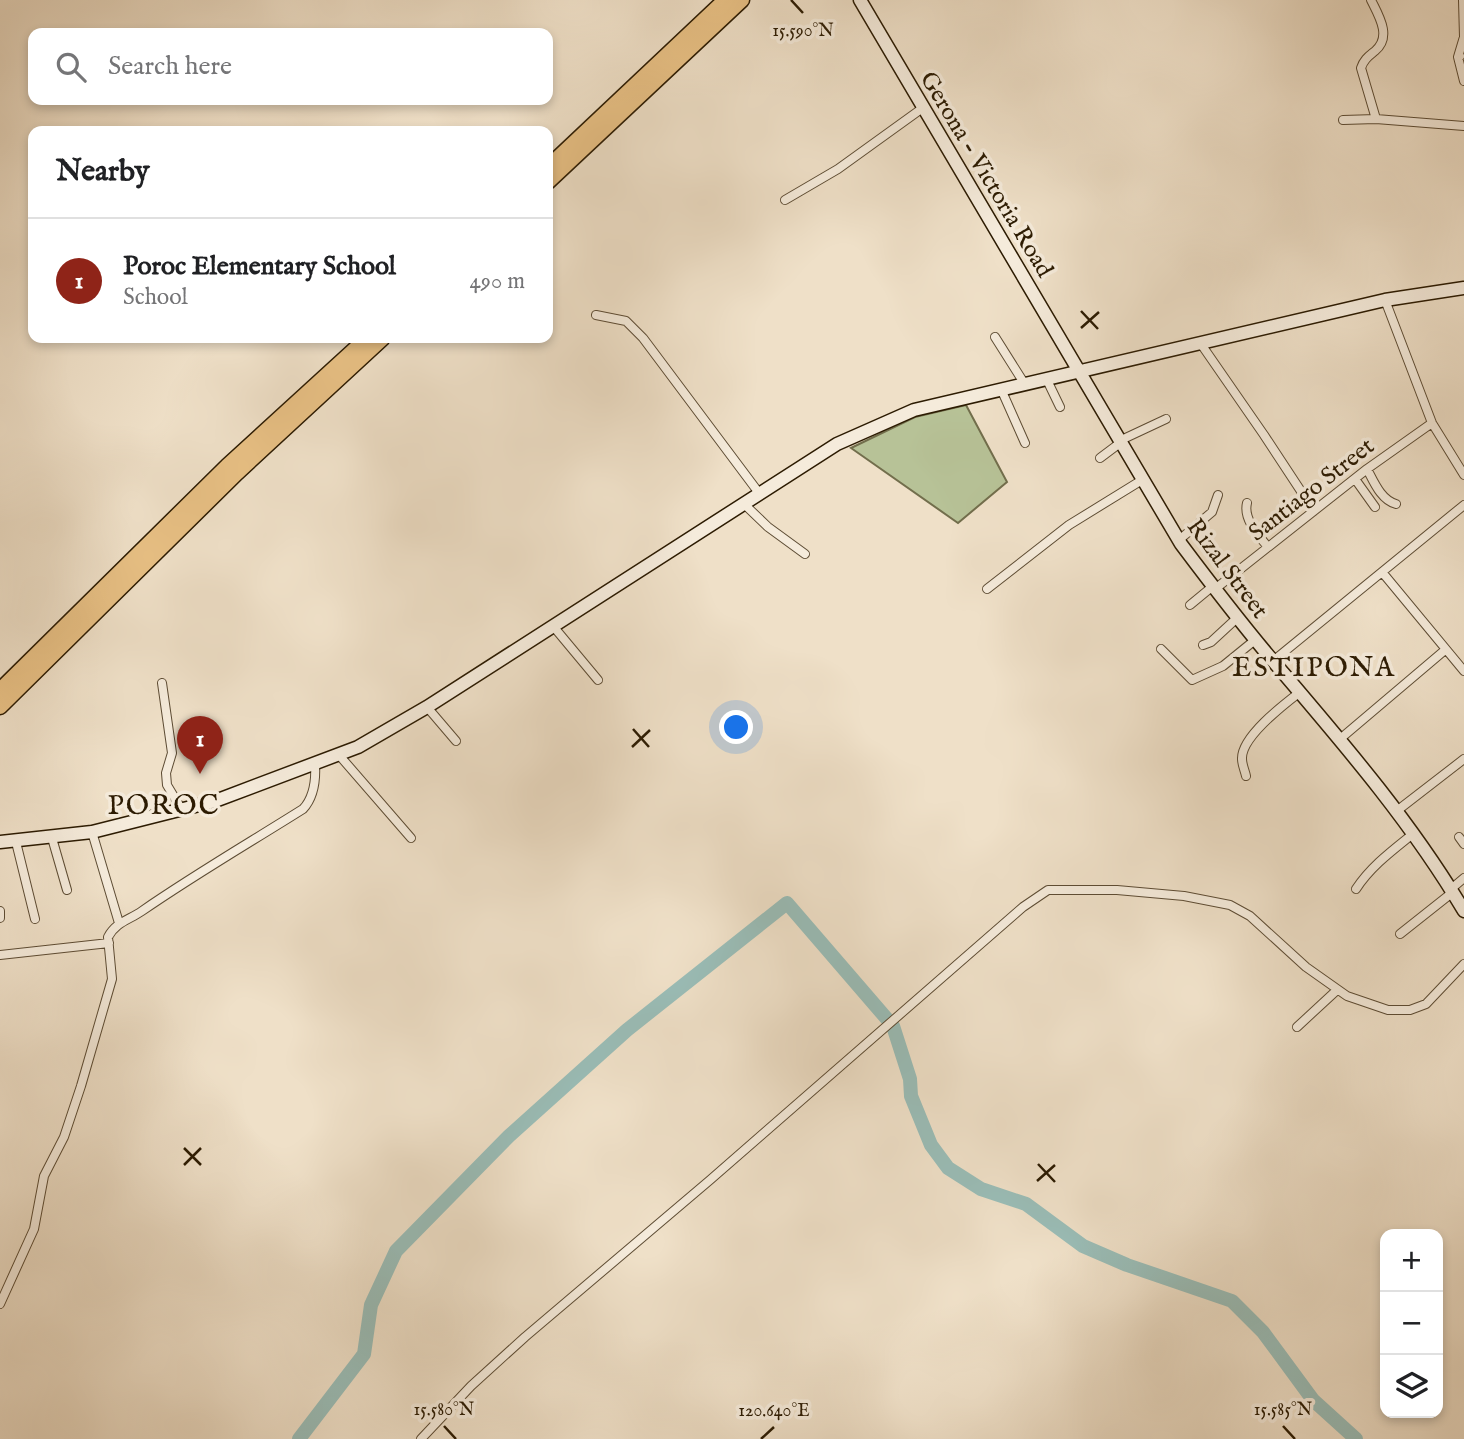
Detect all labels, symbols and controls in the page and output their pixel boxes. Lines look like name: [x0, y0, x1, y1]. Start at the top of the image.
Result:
text: 15.590°N: [772, 20, 834, 43]
search box: [28, 28, 553, 105]
icon: search: [52, 48, 90, 86]
text: Search here: [108, 50, 232, 83]
street label: Gerona - Victoria Road: [912, 66, 1060, 284]
text: Nearby: [56, 153, 149, 191]
text: Poroc Elementary School: [123, 250, 396, 283]
text: 1: [75, 267, 83, 296]
text: 490 m: [470, 267, 525, 296]
text: School: [123, 283, 188, 312]
street label: Santiago Street: [1243, 431, 1381, 549]
street label: Rizal Street: [1179, 513, 1275, 625]
district label: ESTIPONA: [1232, 651, 1396, 686]
your location: [719, 710, 753, 744]
pin: 1: [177, 716, 223, 774]
district label: POROC: [108, 789, 221, 824]
map controls: [1380, 1229, 1443, 1418]
button: +: [1380, 1229, 1443, 1292]
button: −: [1380, 1292, 1443, 1355]
button: layers: [1380, 1355, 1443, 1418]
text: 15.580°N: [414, 1399, 475, 1422]
text: 15.585°N: [1254, 1399, 1313, 1422]
text: 120.640°E: [738, 1400, 810, 1423]

